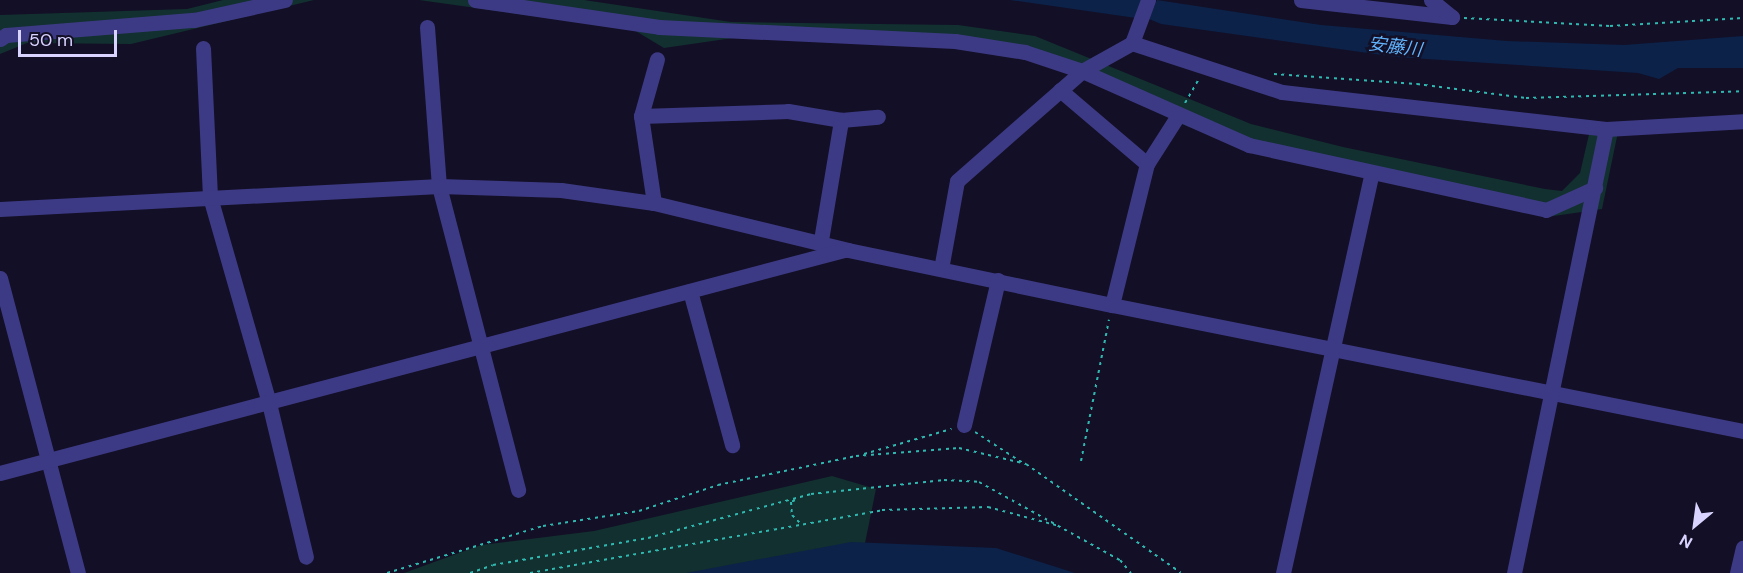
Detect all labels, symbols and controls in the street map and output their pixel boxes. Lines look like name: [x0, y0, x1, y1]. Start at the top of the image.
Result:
scale bar: [21, 18, 120, 56]
text: 50 m: [29, 28, 73, 52]
water label: 安藤川: [1367, 33, 1423, 61]
north arrow: [1665, 495, 1725, 555]
text: N: [1676, 529, 1696, 553]

